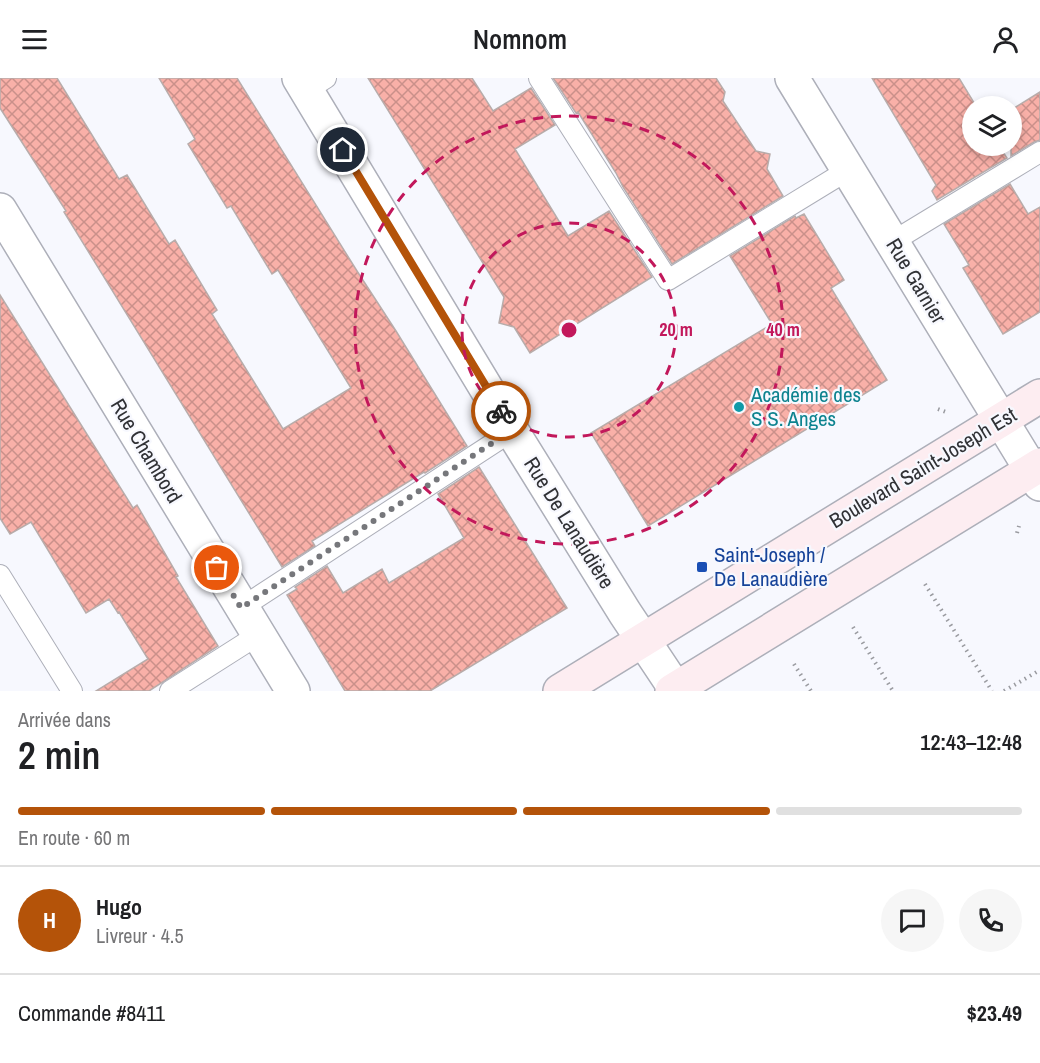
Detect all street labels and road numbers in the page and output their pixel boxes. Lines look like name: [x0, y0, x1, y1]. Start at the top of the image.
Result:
street label: Rue Garnier: [880, 233, 953, 329]
street label: Rue Chambord: [104, 393, 189, 508]
street label: Boulevard Saint-Joseph Est: [824, 400, 1022, 535]
street label: Rue De Lanaudière: [517, 451, 622, 594]

